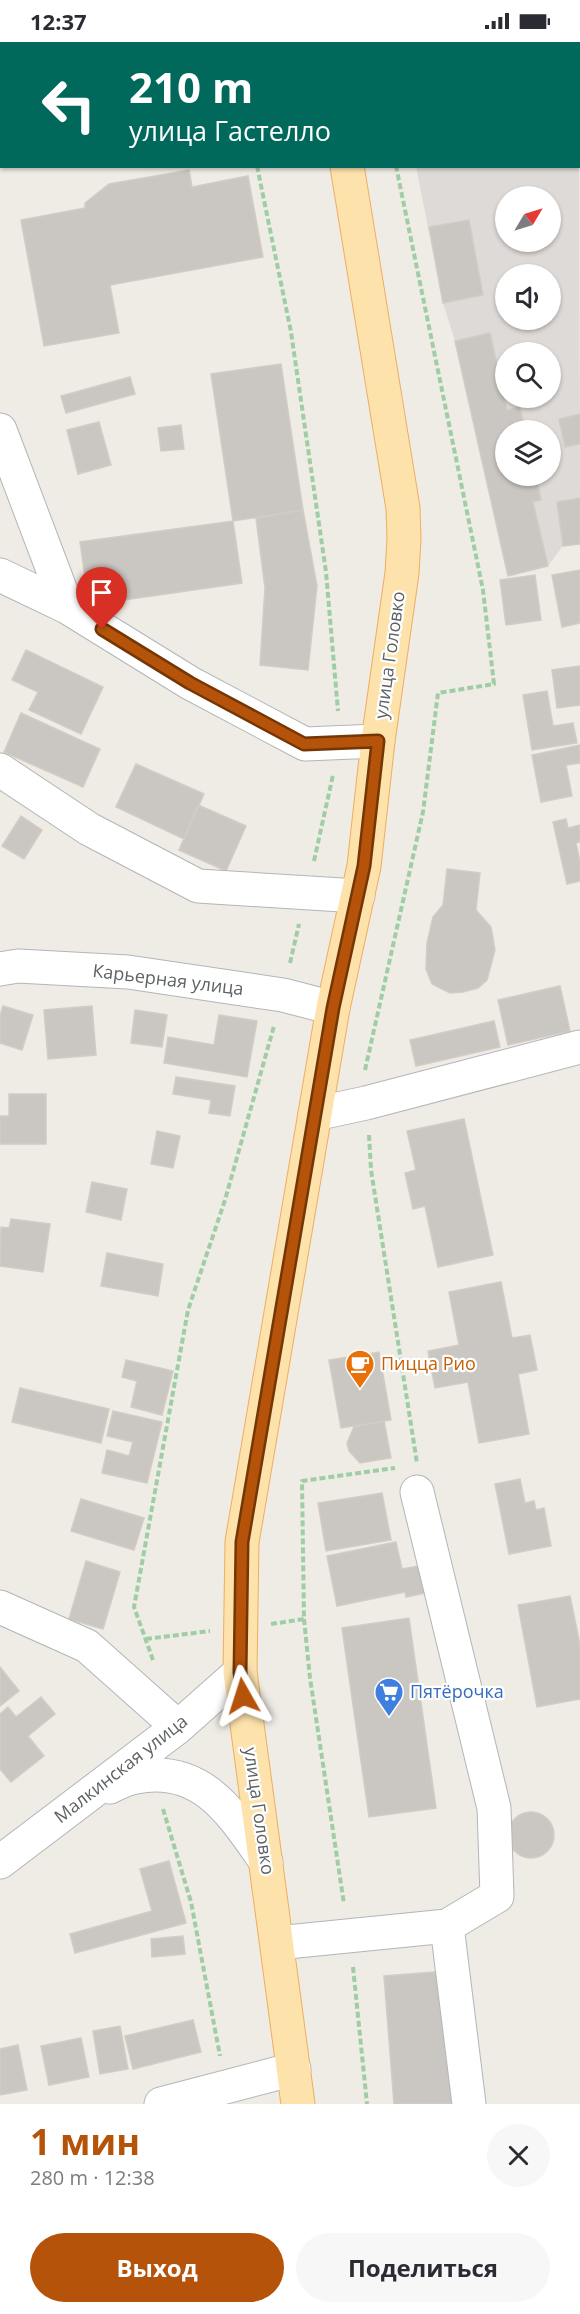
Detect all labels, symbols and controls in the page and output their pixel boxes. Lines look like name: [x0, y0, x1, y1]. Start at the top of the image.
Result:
text: 12:37: [30, 6, 87, 36]
text: 210 m: [129, 58, 253, 115]
icon: left: [30, 66, 108, 144]
text: улица Гастелло: [129, 112, 331, 149]
north arrow: [495, 186, 561, 252]
map controls: [495, 186, 561, 486]
button: sound: [495, 264, 561, 330]
button: search: [495, 342, 561, 408]
button: layers: [495, 420, 561, 486]
pin: [76, 567, 127, 629]
icon: arrive: [85, 576, 118, 609]
street label: улица Головко: [368, 590, 410, 720]
street label: Карьерная улица: [91, 958, 245, 1000]
cafe icon: Пицца Рио: [344, 1348, 376, 1390]
place label: Пицца Рио: [381, 1351, 476, 1375]
position arrow: [211, 1664, 275, 1728]
supermarket icon: Пятёрочка: [373, 1676, 405, 1718]
place label: Пятёрочка: [410, 1679, 504, 1703]
street label: Малкинская улица: [49, 1709, 192, 1828]
street label: улица Головко: [239, 1746, 281, 1876]
text: 1 мин: [30, 2117, 140, 2166]
button: close: [487, 2124, 550, 2187]
text: 280 m · 12:38: [30, 2164, 155, 2191]
button: Выход: [30, 2233, 284, 2302]
button: Поделиться: [296, 2233, 550, 2302]

